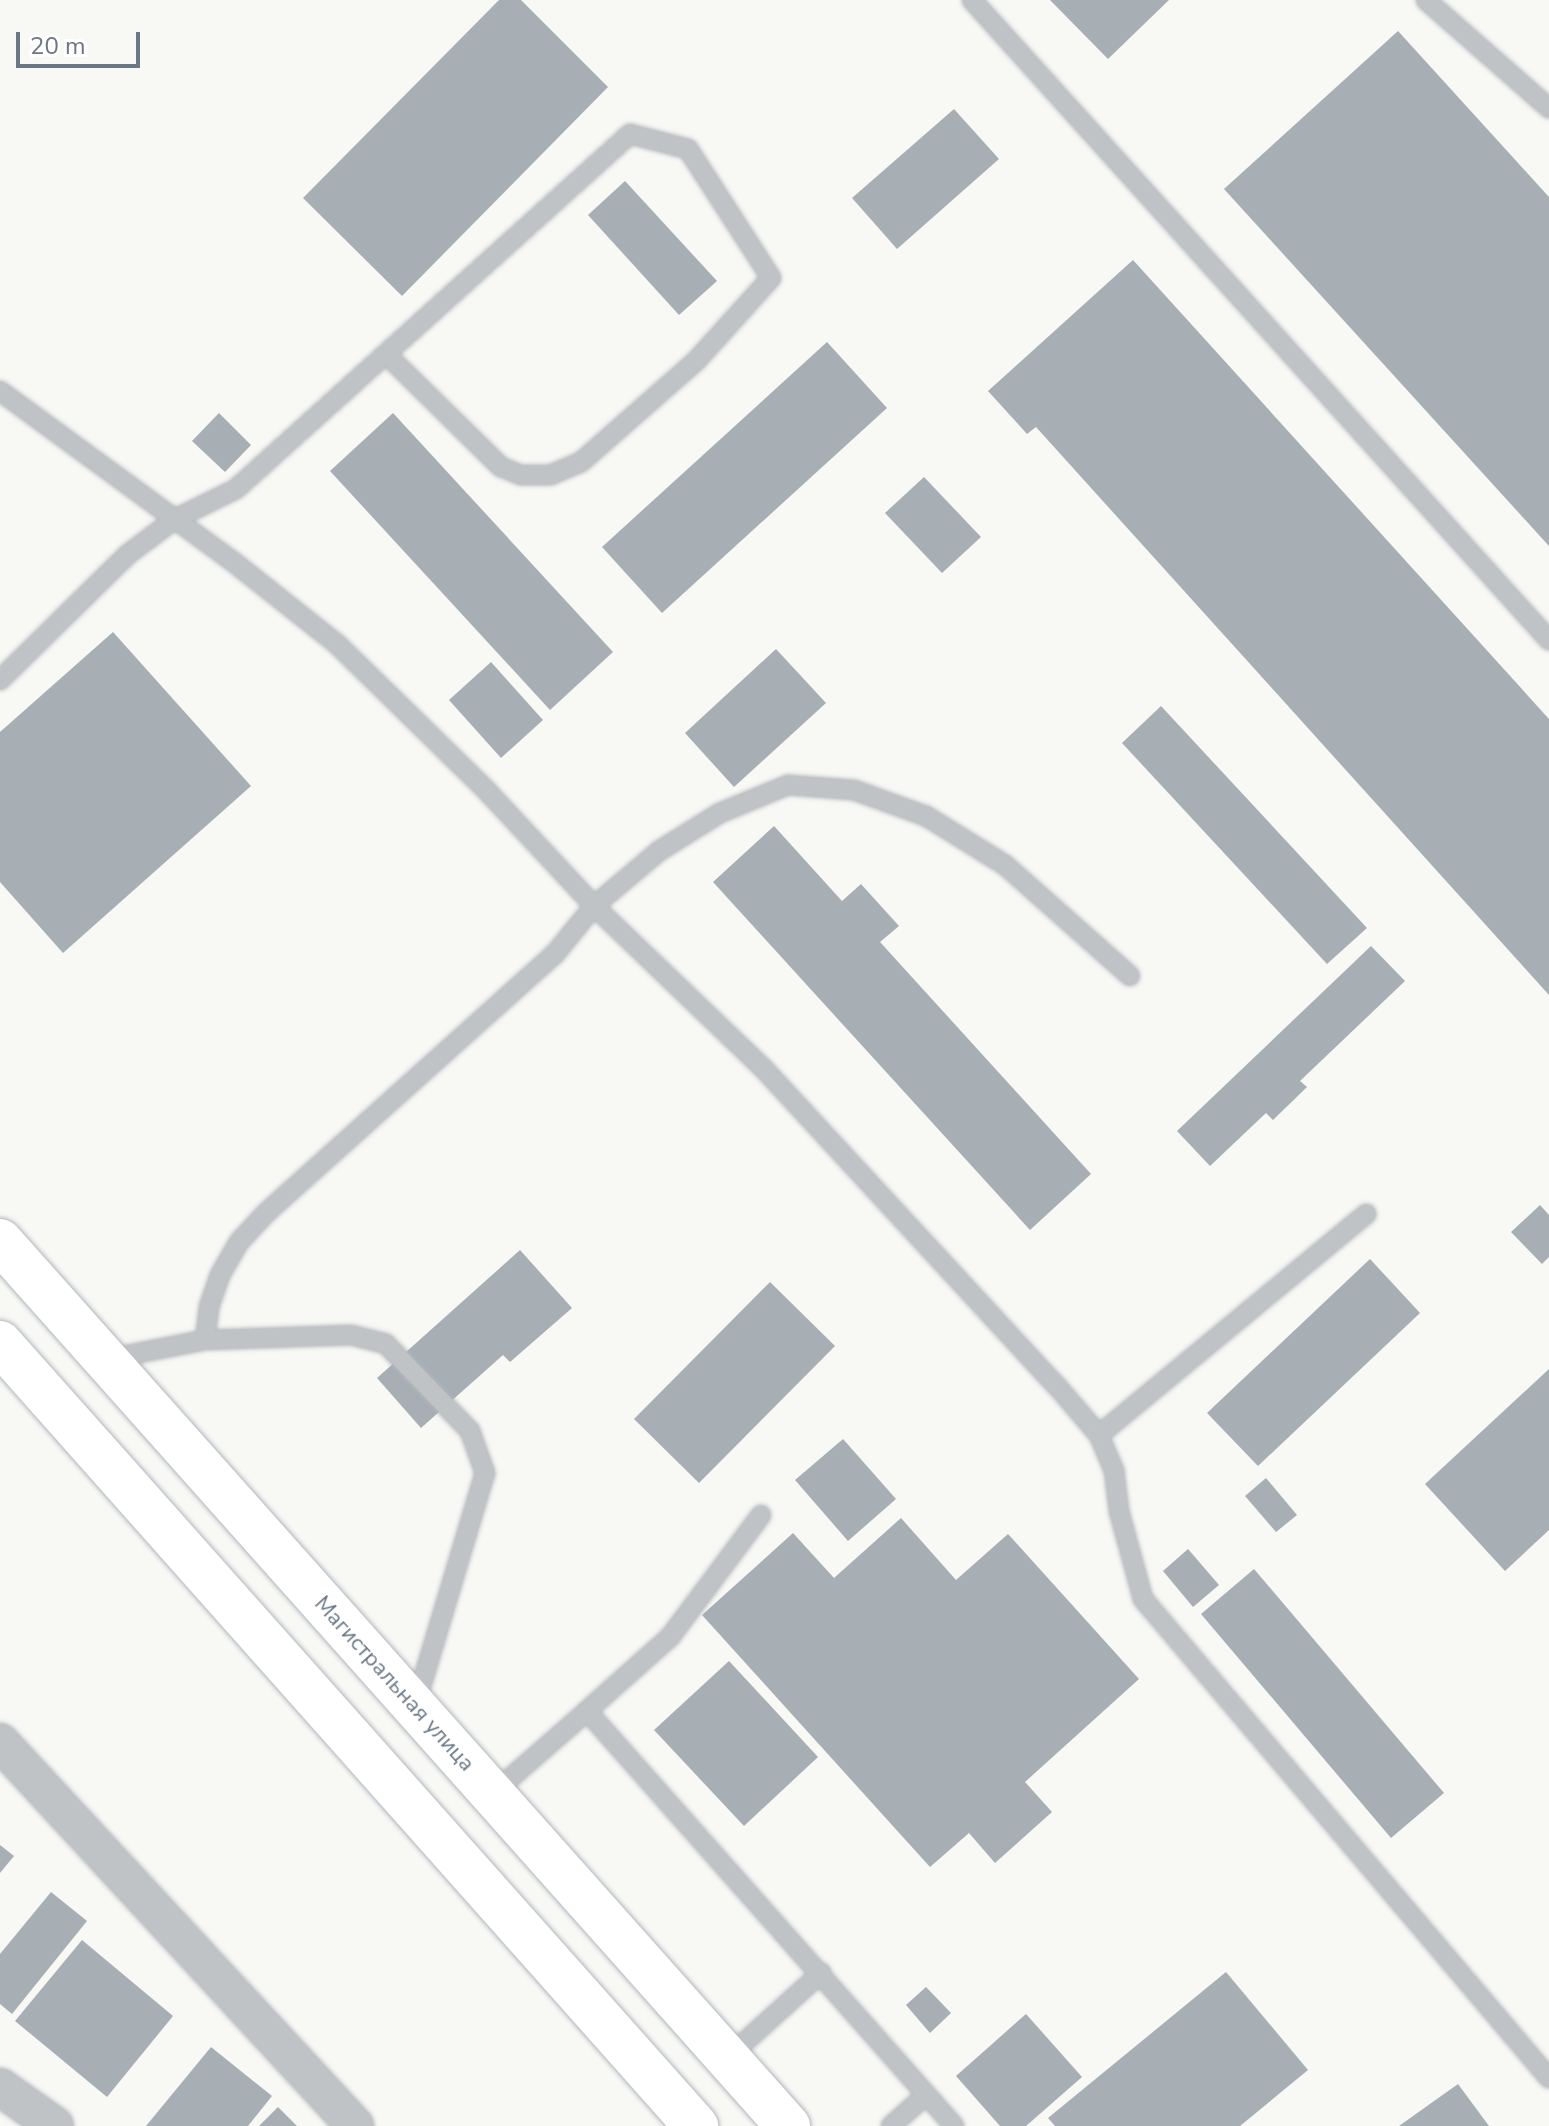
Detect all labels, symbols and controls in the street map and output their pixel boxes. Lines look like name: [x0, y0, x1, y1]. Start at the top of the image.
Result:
scale bar: [20, 16, 144, 66]
text: 20 m: [30, 30, 86, 62]
street label: Магистральная улица: [308, 1591, 480, 1777]

